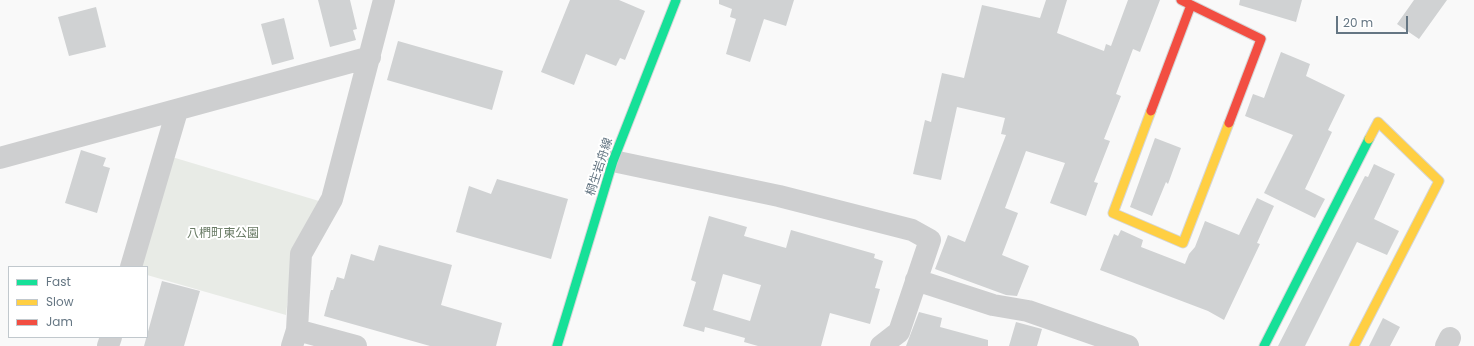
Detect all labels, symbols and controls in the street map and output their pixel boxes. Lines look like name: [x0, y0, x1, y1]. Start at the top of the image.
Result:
scale bar: [1338, 8, 1410, 34]
text: 20 m: [1343, 14, 1373, 31]
street label: 桐生岩舟線: [584, 136, 616, 198]
park label: 八椚町東公園: [187, 227, 259, 241]
legend: [8, 266, 148, 338]
text: Fast: [46, 273, 71, 290]
text: Slow: [46, 293, 74, 310]
text: Jam: [46, 313, 73, 330]

